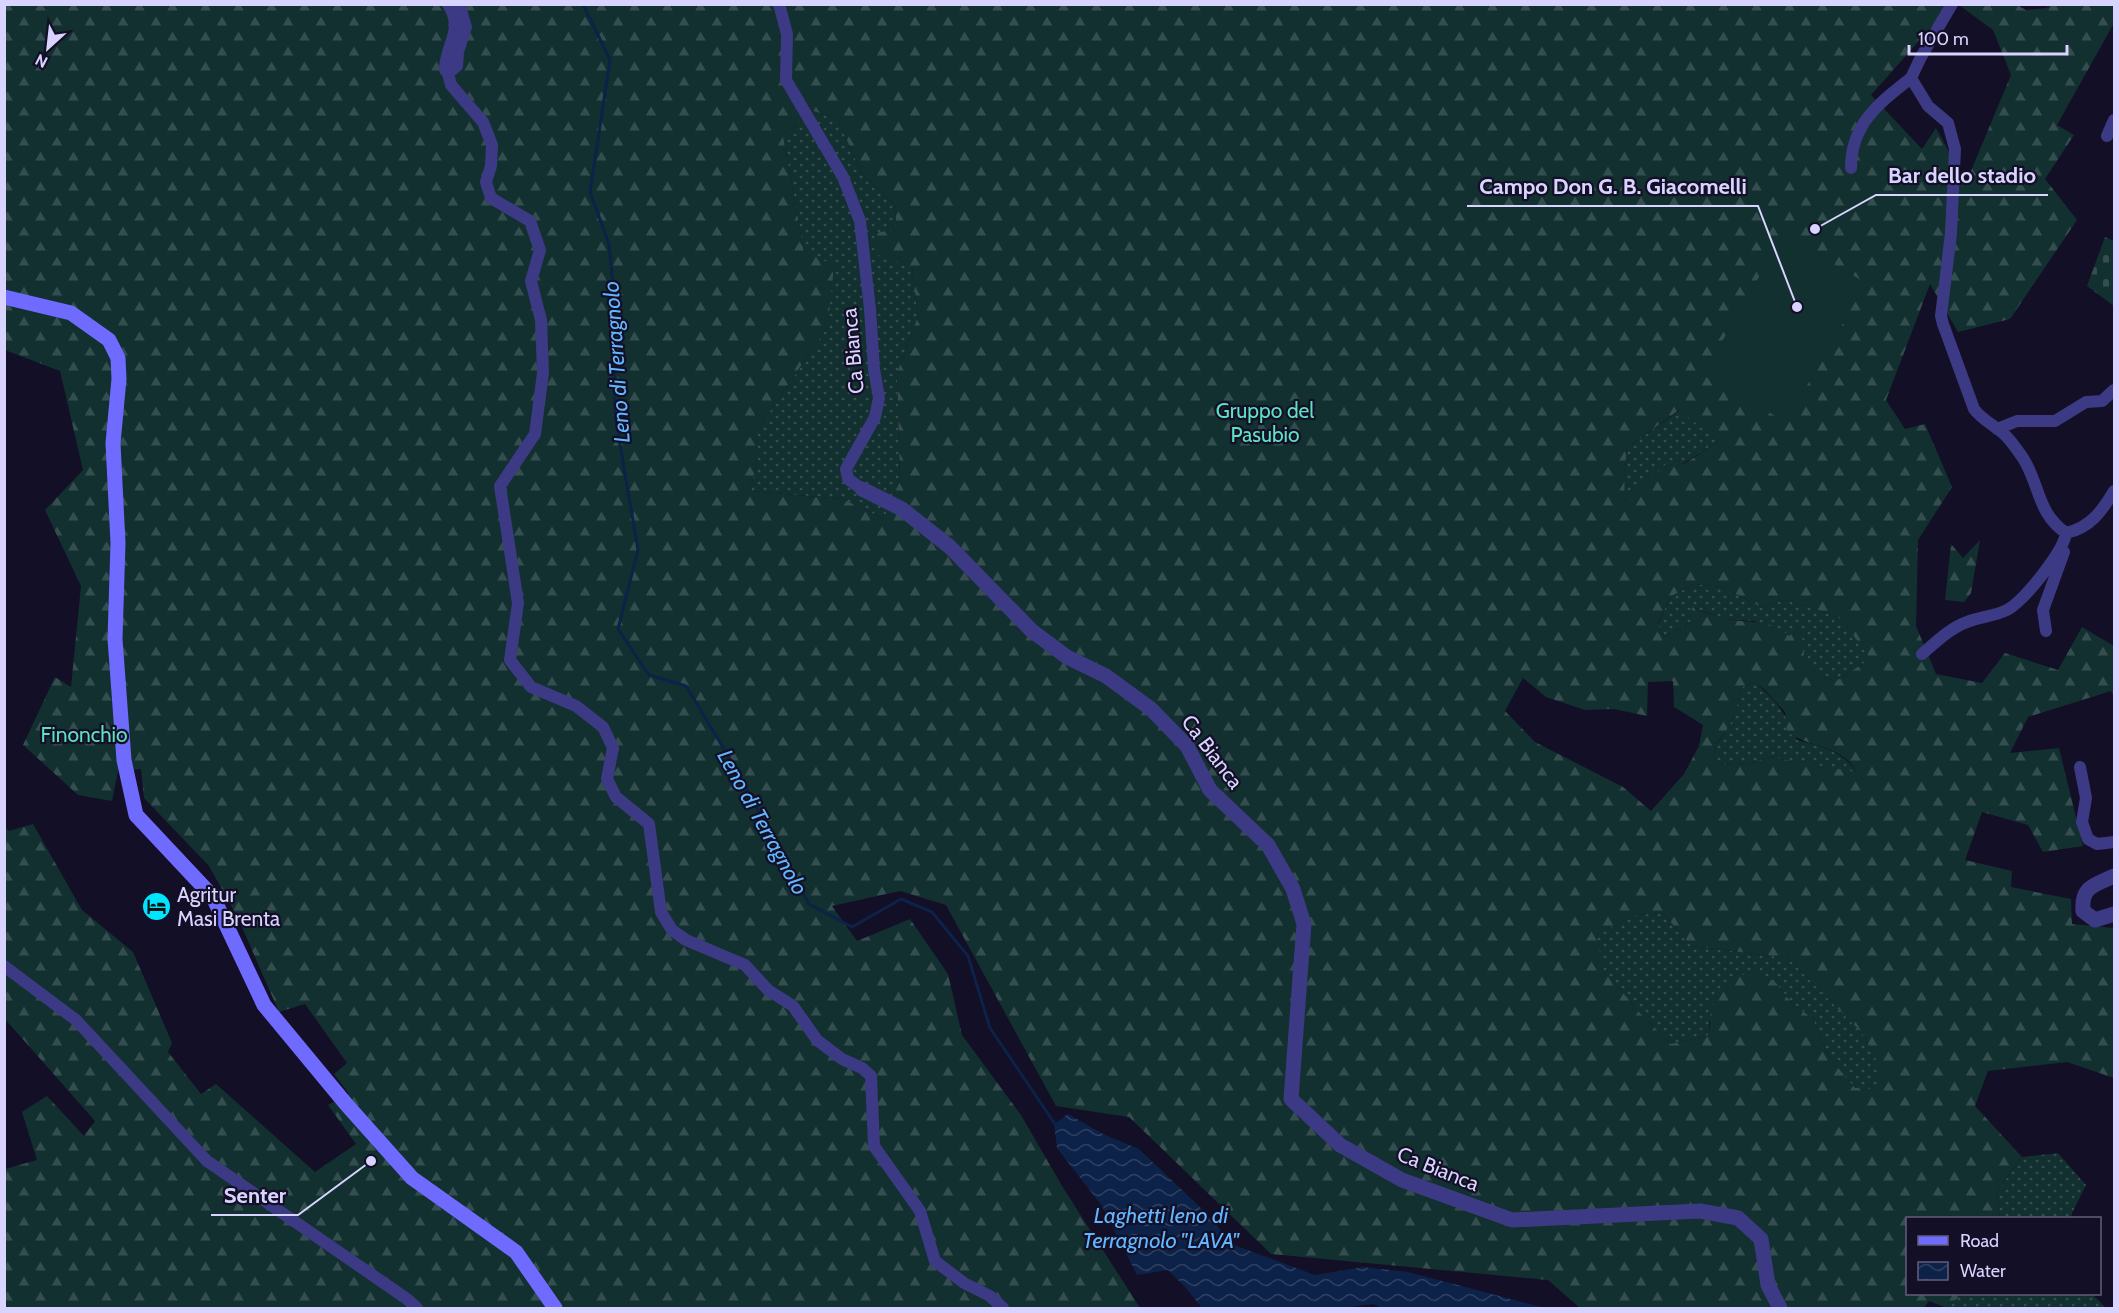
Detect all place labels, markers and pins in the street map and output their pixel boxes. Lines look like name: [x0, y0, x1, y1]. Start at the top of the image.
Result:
callout: Bar dello stadio: [1876, 155, 2048, 195]
callout: Campo Don G. B. Giacomelli: [1467, 166, 1758, 206]
place label: Agritur Masi Brenta: [177, 882, 280, 931]
hotel icon: Agritur Masi Brenta: [140, 891, 172, 923]
callout: Senter: [211, 1175, 298, 1215]

